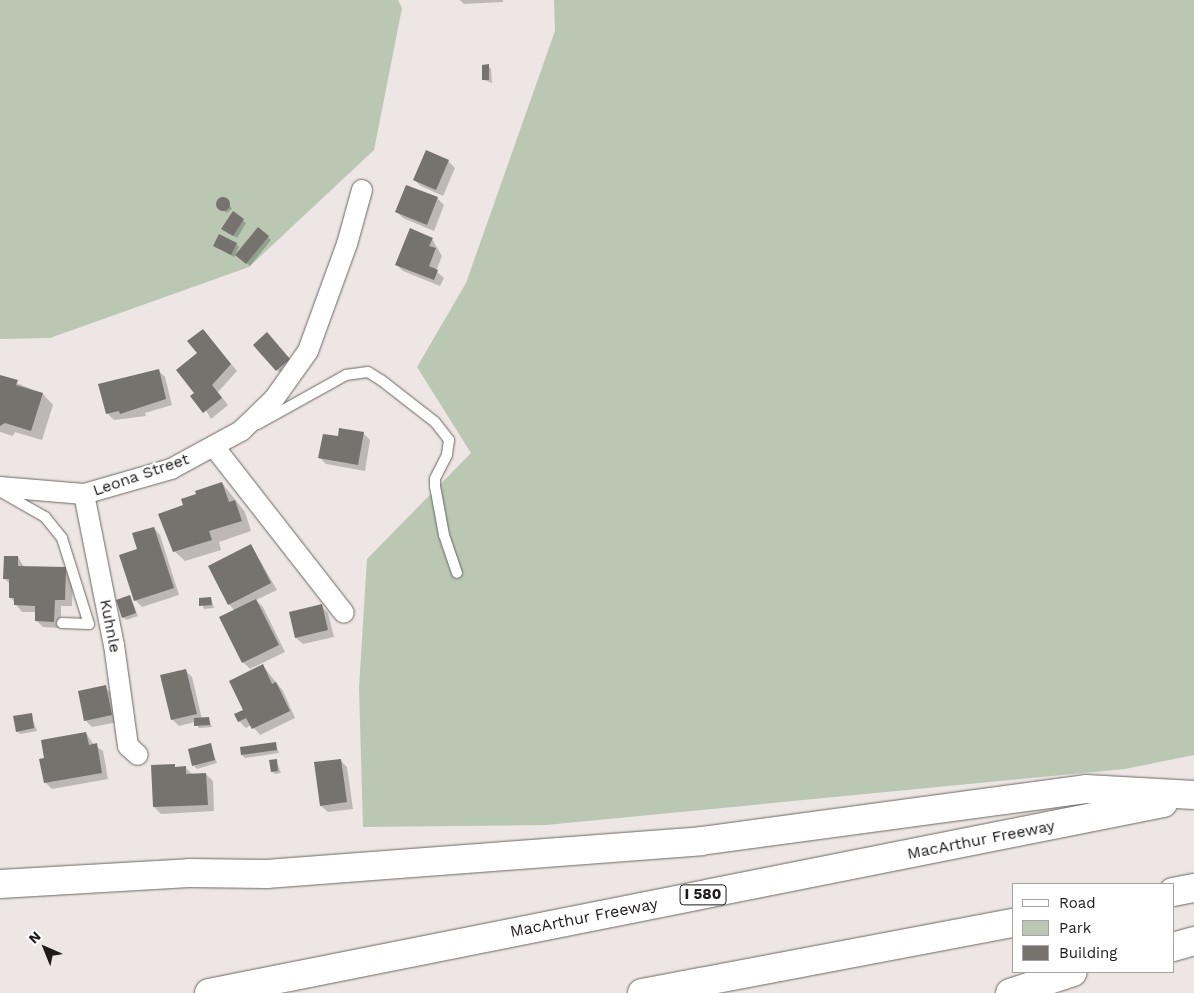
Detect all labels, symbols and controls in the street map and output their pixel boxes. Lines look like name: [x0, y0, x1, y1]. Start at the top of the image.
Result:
street label: Leona Street: [90, 450, 192, 500]
street label: Kuhnle: [95, 598, 125, 654]
street label: MacArthur Freeway: [905, 816, 1057, 864]
road number: I 580: [679, 882, 727, 908]
legend: [1012, 883, 1174, 973]
street label: MacArthur Freeway: [508, 894, 660, 942]
text: Road: [1059, 894, 1096, 912]
text: Park: [1059, 919, 1091, 937]
north arrow: [20, 923, 70, 973]
text: N: [25, 928, 44, 947]
text: Building: [1059, 944, 1117, 962]

